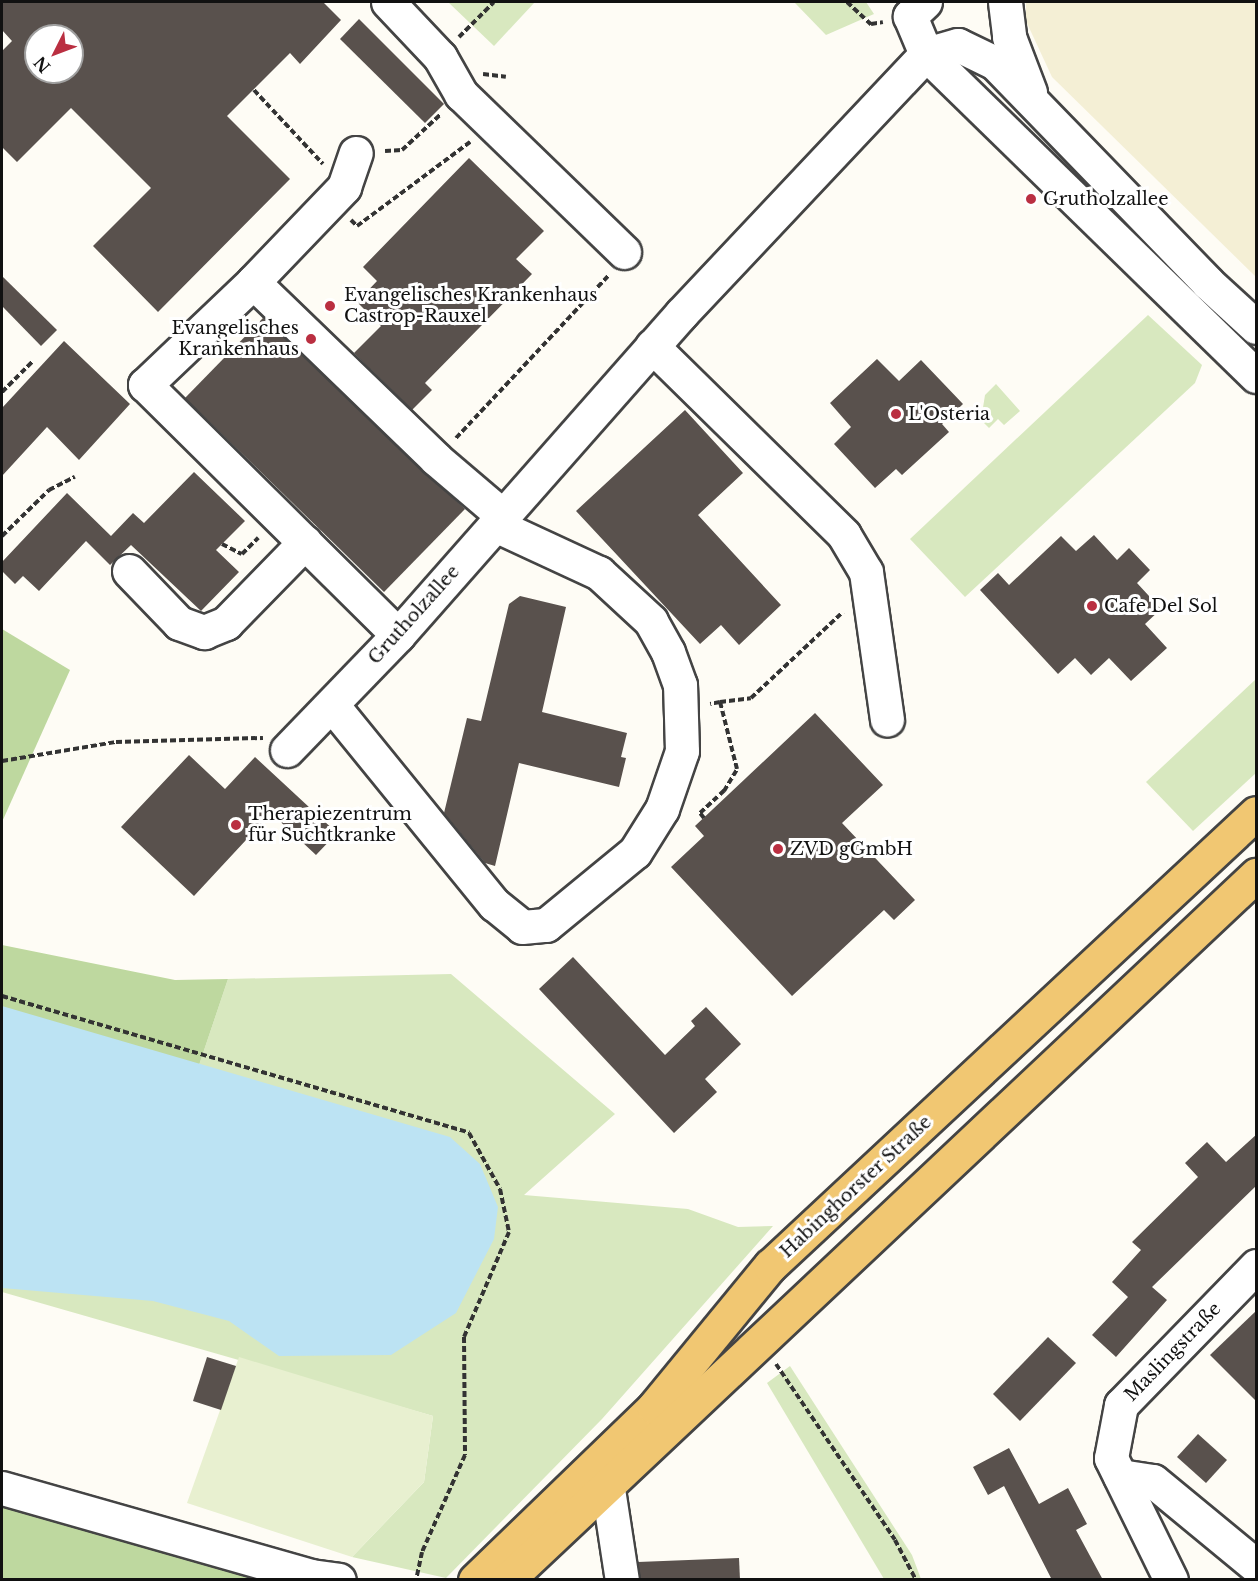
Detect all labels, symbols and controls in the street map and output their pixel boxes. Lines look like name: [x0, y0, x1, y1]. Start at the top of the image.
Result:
north arrow: [24, 24, 84, 84]
text: N: [30, 52, 55, 77]
place label: Grutholzallee: [1043, 188, 1168, 210]
marker: Grutholzallee: [1024, 192, 1038, 206]
place label: Evangelisches Krankenhaus Castrop-Rauxel: [344, 285, 597, 328]
marker: Evangelisches Krankenhaus Castrop-Rauxel: [321, 297, 339, 315]
place label: Evangelisches Krankenhaus: [171, 318, 299, 360]
marker: Evangelisches Krankenhaus: [304, 332, 318, 346]
place label: L'Osteria: [908, 403, 990, 425]
marker: L'Osteria: [889, 407, 903, 421]
street label: Grutholzallee: [364, 561, 464, 669]
place label: Cafe Del Sol: [1104, 595, 1218, 617]
marker: Cafe Del Sol: [1085, 599, 1099, 613]
place label: Therapiezentrum für Suchtkranke: [248, 804, 412, 846]
marker: Therapiezentrum für Suchtkranke: [229, 818, 243, 832]
place label: ZVD gGmbH: [790, 838, 913, 860]
marker: ZVD gGmbH: [771, 842, 785, 856]
street label: Habinghorster Straße: [776, 1111, 936, 1263]
street label: Maslingstraße: [1120, 1298, 1226, 1406]

